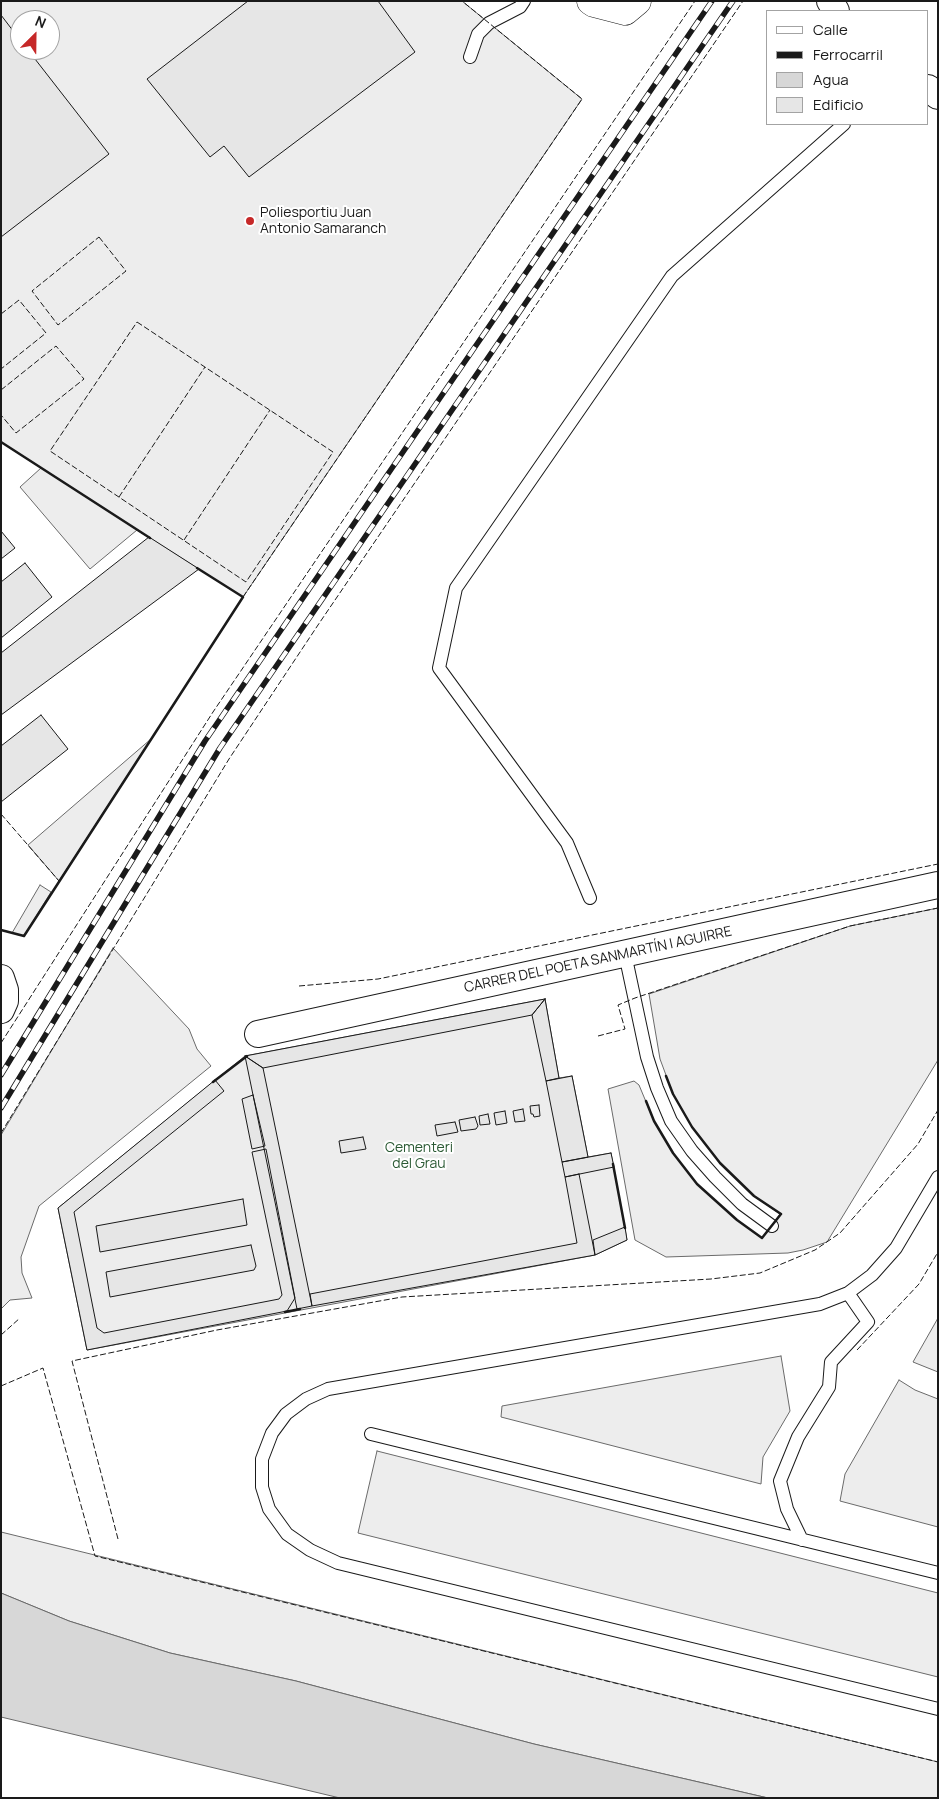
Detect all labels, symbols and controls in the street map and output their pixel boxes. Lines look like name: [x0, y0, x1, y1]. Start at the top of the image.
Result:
north arrow: [10, 10, 60, 60]
legend: [766, 10, 929, 125]
text: N: [32, 11, 49, 32]
text: Calle: [813, 19, 848, 40]
text: Ferrocarril: [813, 44, 883, 65]
text: Agua: [813, 69, 849, 90]
text: Edificio: [813, 94, 863, 115]
place label: Poliesportiu Juan Antonio Samaranch: [260, 205, 386, 238]
marker: Poliesportiu Juan Antonio Samaranch: [244, 215, 256, 227]
street label: CARRER DEL POETA SANMARTÍN I AGUIRRE: [463, 923, 733, 997]
park label: Cementeri del Grau: [385, 1140, 453, 1172]

